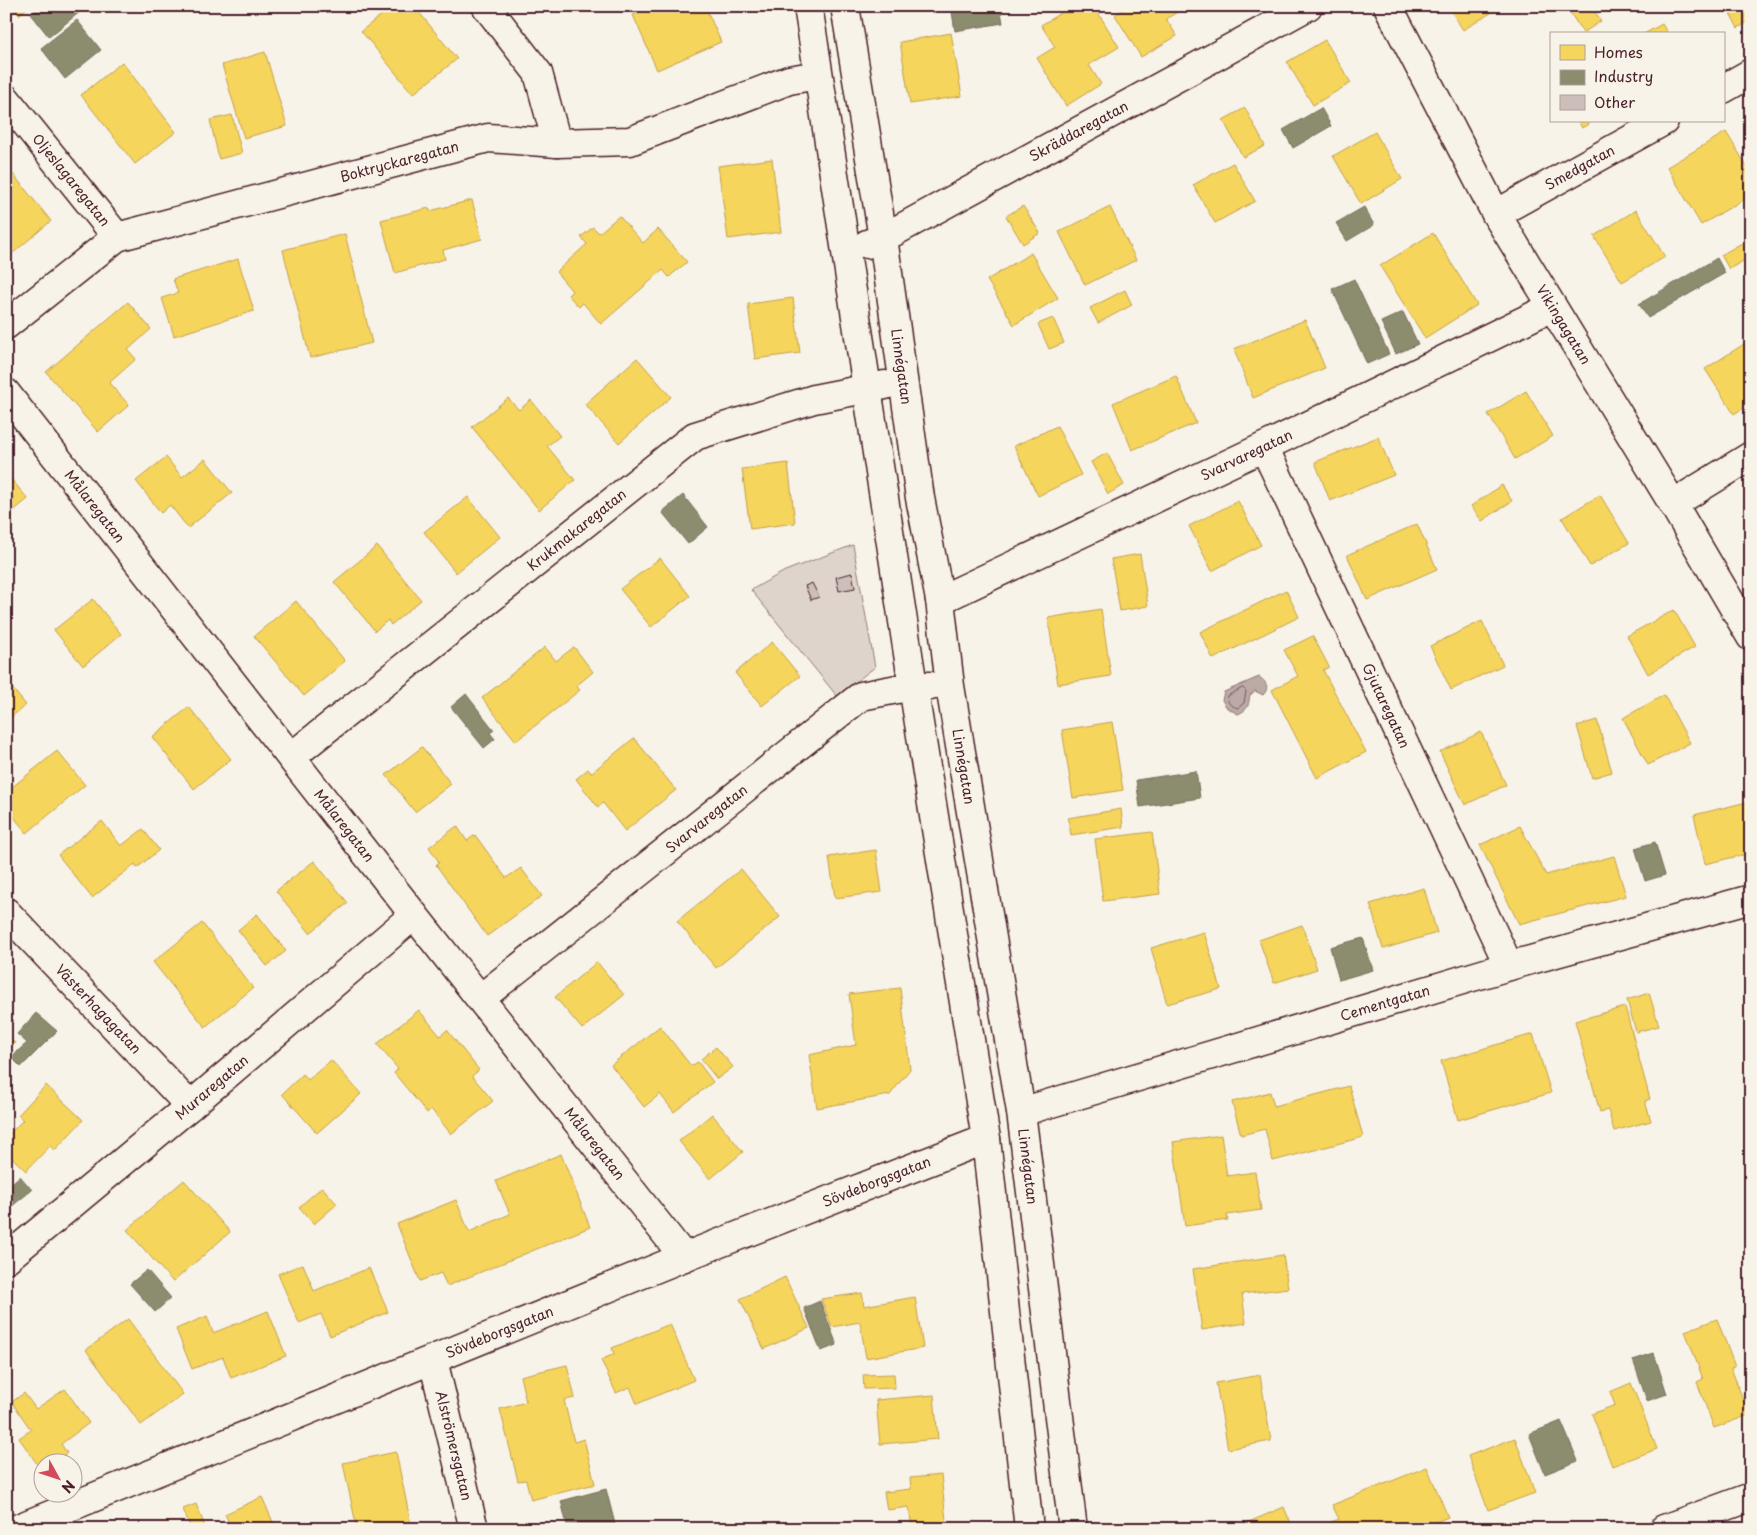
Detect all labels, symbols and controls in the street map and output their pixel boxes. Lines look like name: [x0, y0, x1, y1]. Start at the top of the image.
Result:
legend: [1550, 32, 1724, 122]
text: Homes: [1594, 40, 1643, 63]
text: Industry: [1594, 64, 1653, 87]
text: Other: [1594, 90, 1635, 113]
street label: Skräddaregatan: [1025, 95, 1132, 166]
street label: Oljeslagaregatan: [28, 129, 116, 231]
street label: Boktryckaregatan: [338, 135, 461, 187]
street label: Smedgatan: [1541, 139, 1618, 195]
street label: Vikingagatan: [1532, 280, 1596, 368]
street label: Linnégatan: [886, 327, 918, 406]
street label: Svarvaregatan: [1197, 424, 1296, 486]
street label: Målaregatan: [60, 465, 130, 547]
street label: Krukmakaregatan: [522, 484, 631, 576]
street label: Gjutaregatan: [1357, 659, 1416, 751]
street label: Linnégatan: [947, 727, 981, 806]
street label: Svarvaregatan: [661, 779, 752, 858]
street label: Målaregatan: [309, 784, 380, 866]
street label: Västerhagagatan: [51, 959, 146, 1058]
street label: Cementgatan: [1338, 979, 1432, 1026]
street label: Muraregatan: [170, 1050, 253, 1124]
street label: Målaregatan: [560, 1103, 630, 1184]
street label: Linnégatan: [1013, 1127, 1043, 1206]
street label: Sövdeborgsgatan: [819, 1151, 934, 1212]
street label: Sövdeborgsgatan: [442, 1300, 556, 1363]
street label: Alströmersgatan: [431, 1388, 478, 1503]
north arrow: [32, 1452, 82, 1502]
text: N: [57, 1476, 80, 1498]

